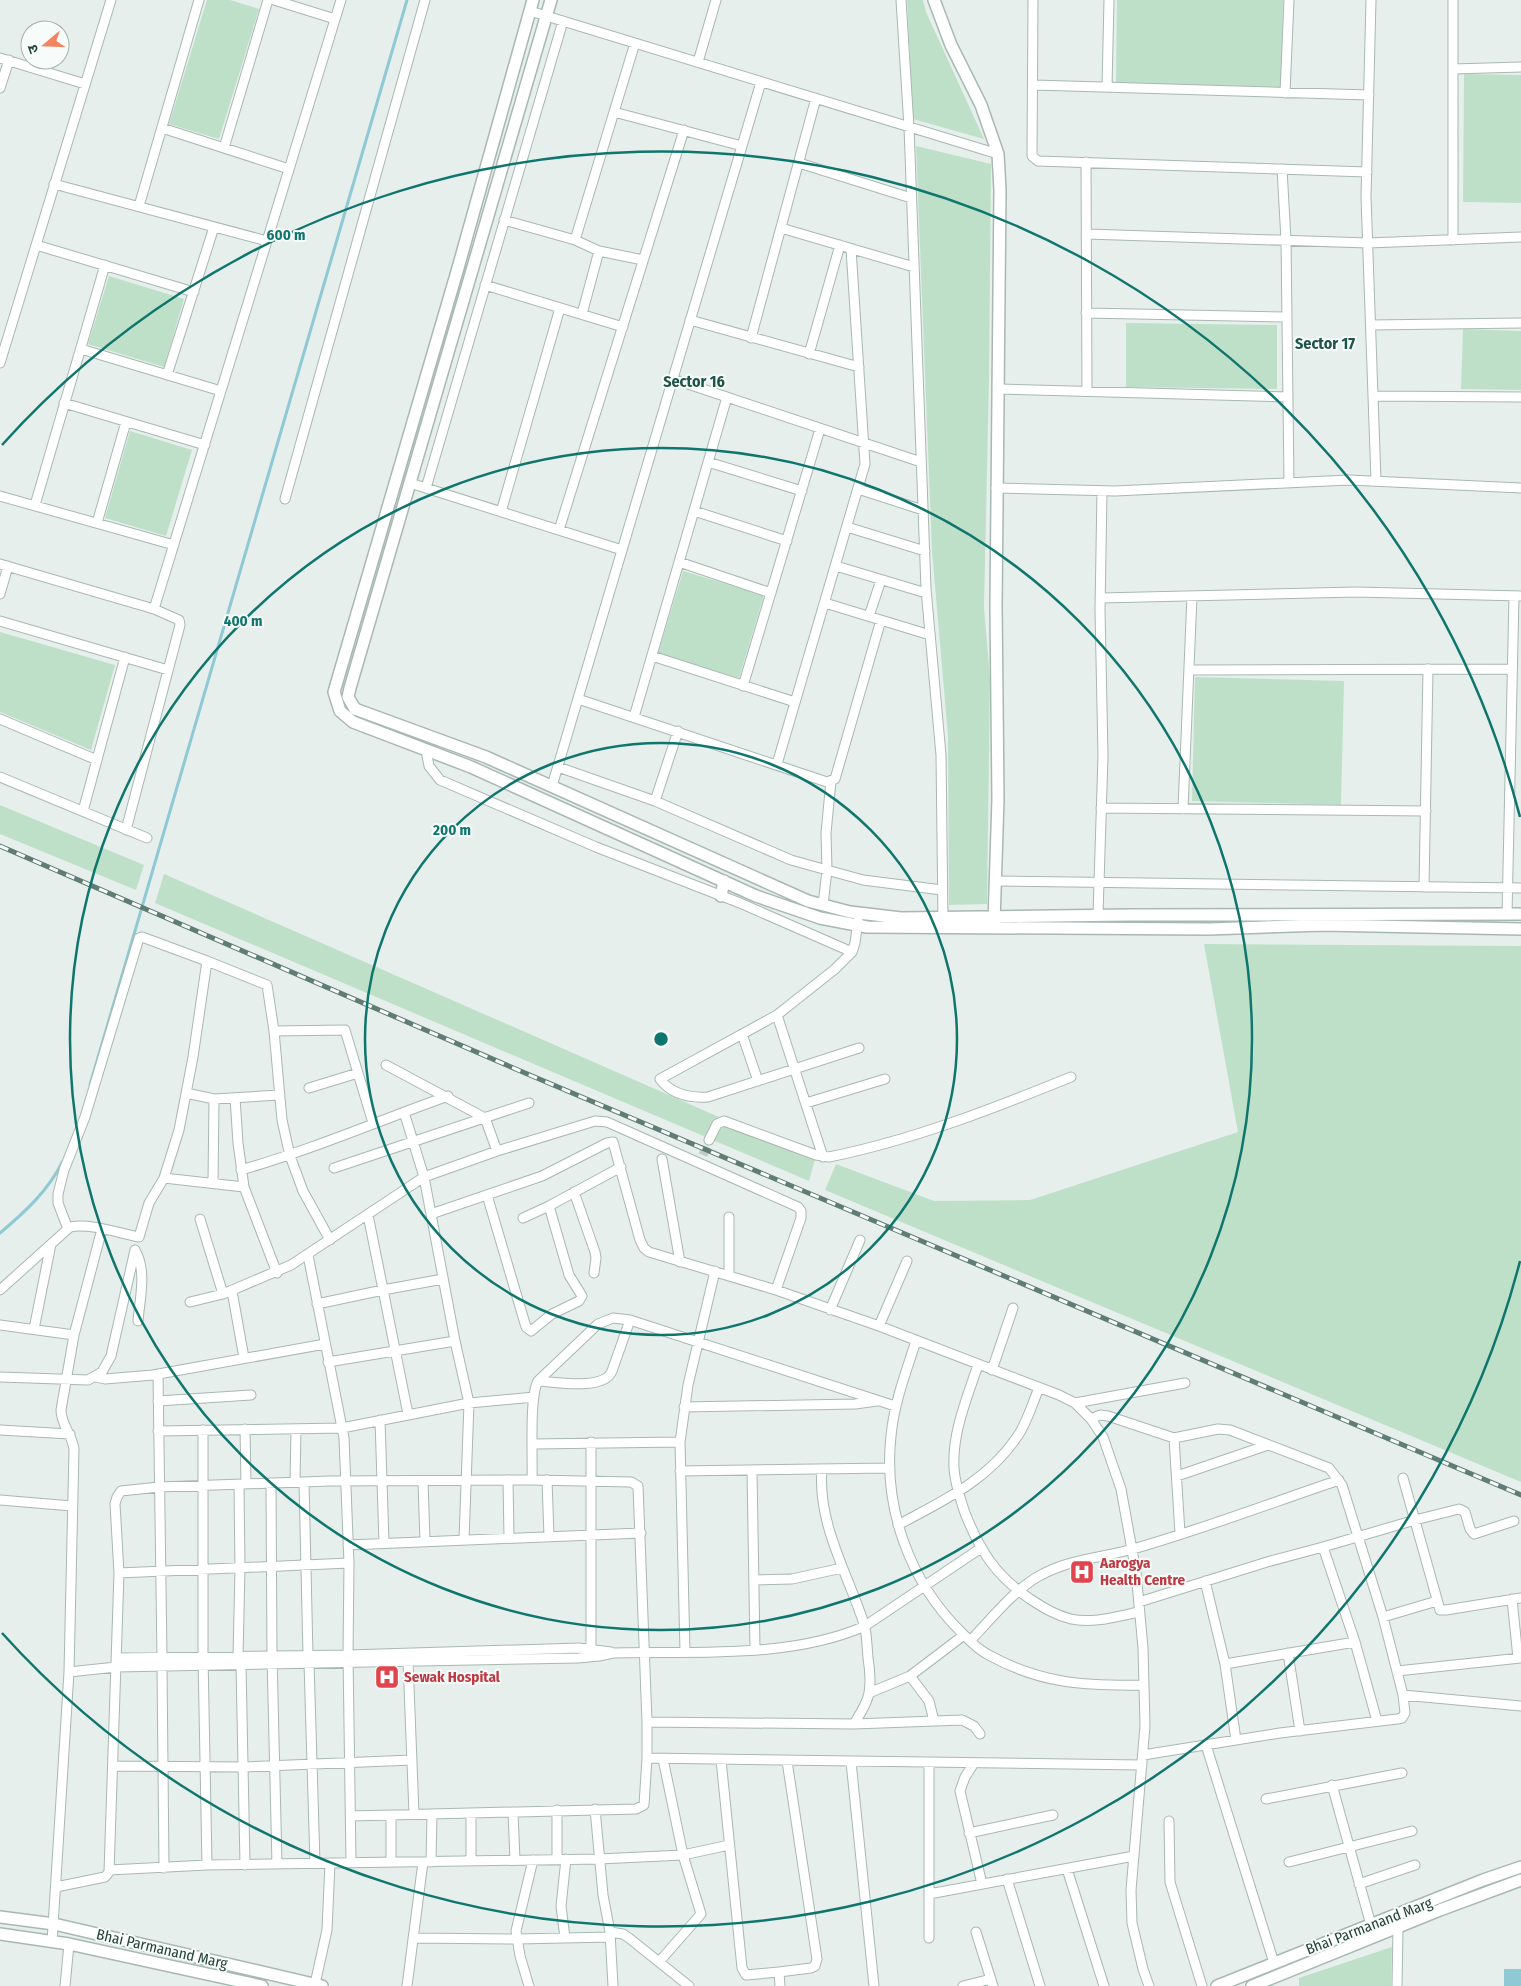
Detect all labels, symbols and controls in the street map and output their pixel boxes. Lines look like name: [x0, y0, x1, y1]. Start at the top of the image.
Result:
north arrow: [20, 20, 70, 70]
text: उ: [24, 42, 43, 56]
text: 600 m: [267, 226, 305, 244]
district label: Sector 17: [1295, 334, 1355, 353]
district label: Sector 16: [663, 372, 725, 391]
text: 400 m: [224, 612, 262, 630]
text: 200 m: [432, 821, 471, 839]
centre of rings: [652, 1030, 670, 1048]
place label: Aarogya Health Centre: [1099, 1554, 1186, 1589]
hospital icon: Aarogya Health Centre: [1069, 1559, 1095, 1585]
hospital icon: Sewak Hospital: [374, 1664, 400, 1690]
place label: Sewak Hospital: [404, 1668, 501, 1686]
street label: Bhai Parmanand Marg: [1303, 1894, 1435, 1958]
street label: Bhai Parmanand Marg: [95, 1925, 229, 1973]

